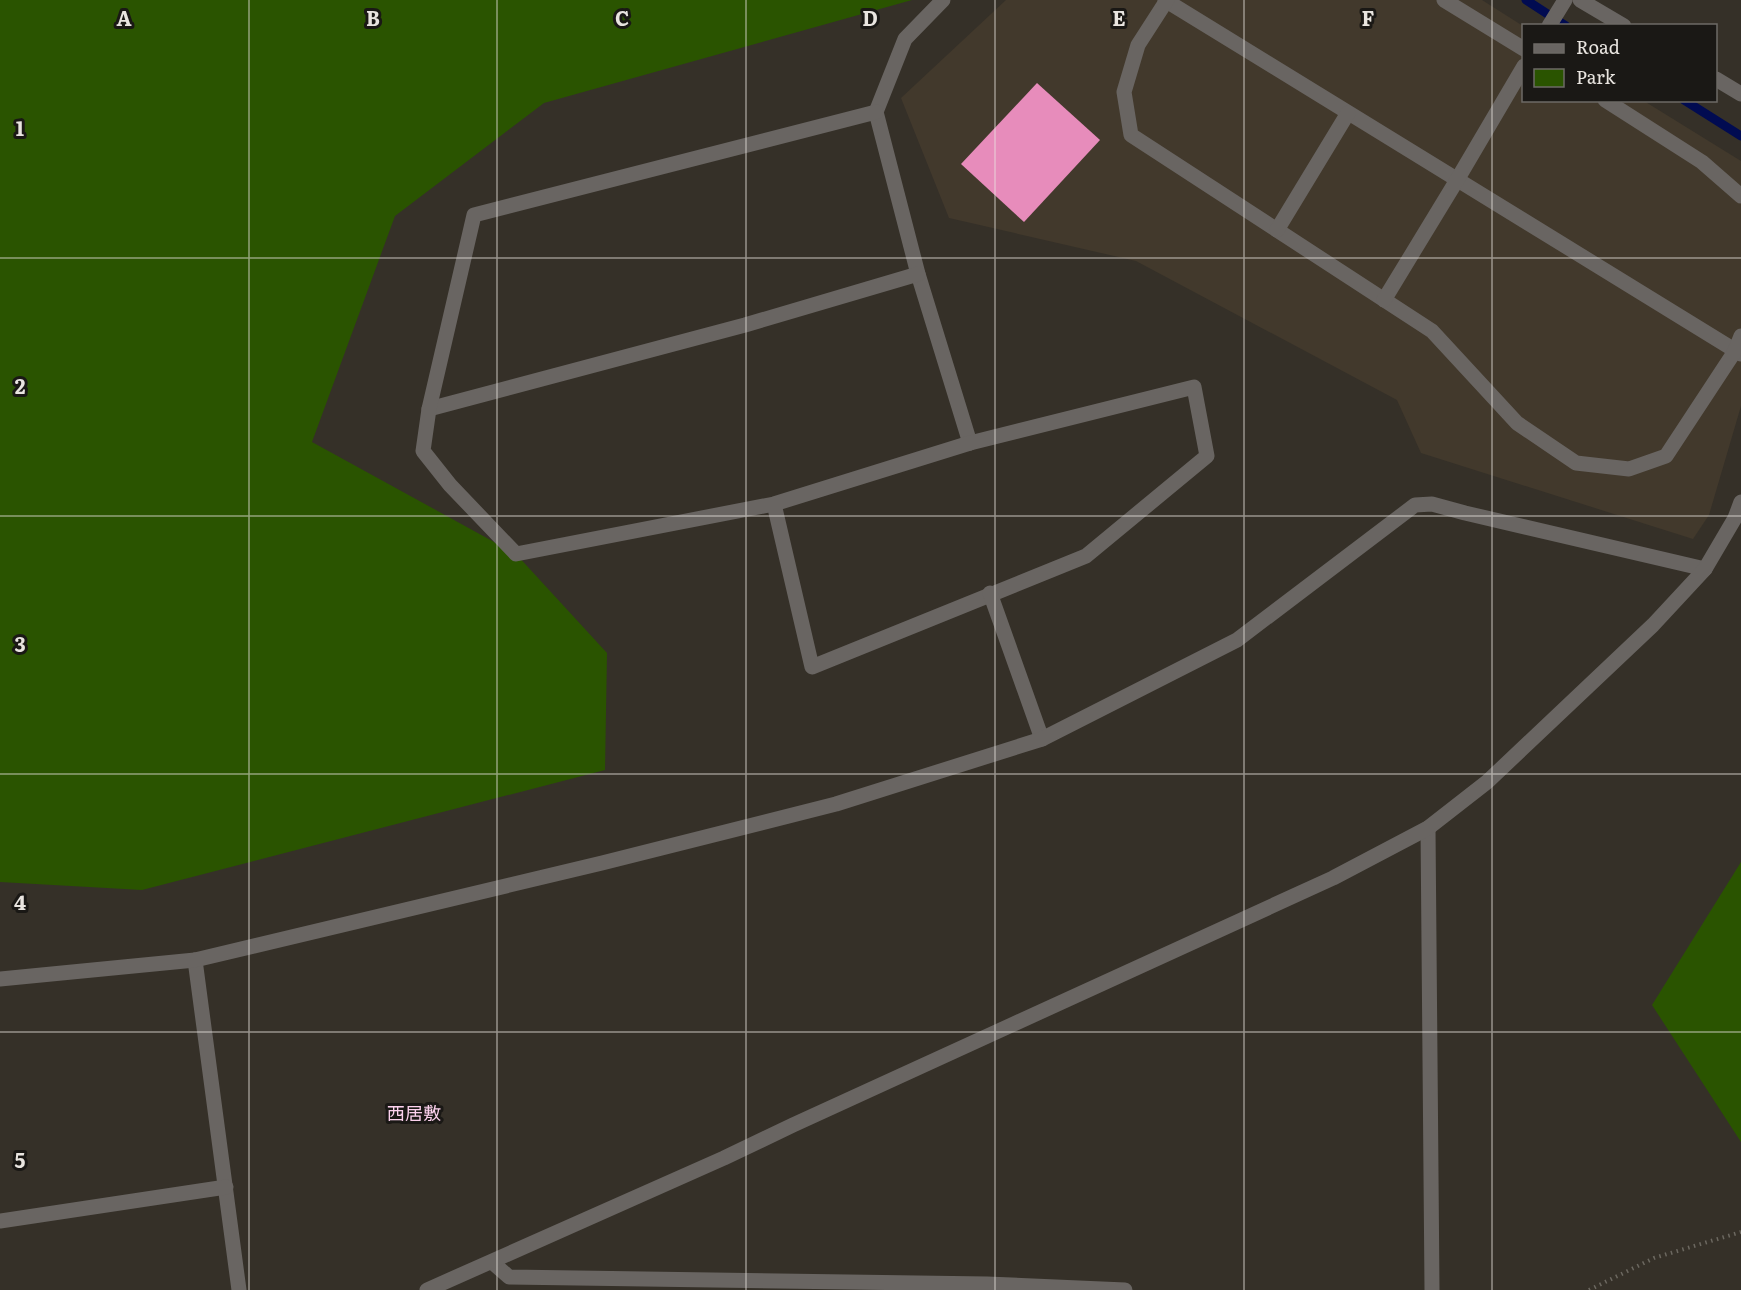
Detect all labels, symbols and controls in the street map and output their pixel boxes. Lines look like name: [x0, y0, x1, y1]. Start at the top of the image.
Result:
text: A: [116, 2, 132, 32]
text: B: [366, 2, 380, 32]
text: C: [615, 2, 629, 32]
text: D: [862, 2, 878, 32]
text: E: [1112, 2, 1126, 32]
text: F: [1362, 2, 1375, 32]
legend: [1522, 24, 1717, 102]
text: Road: [1576, 33, 1620, 60]
text: Park: [1576, 63, 1617, 90]
text: 1: [16, 112, 24, 142]
text: 2: [15, 370, 26, 400]
text: 3: [14, 628, 26, 658]
text: 4: [14, 886, 26, 916]
district label: 西居敷: [387, 1099, 441, 1126]
text: 5: [15, 1144, 26, 1174]

